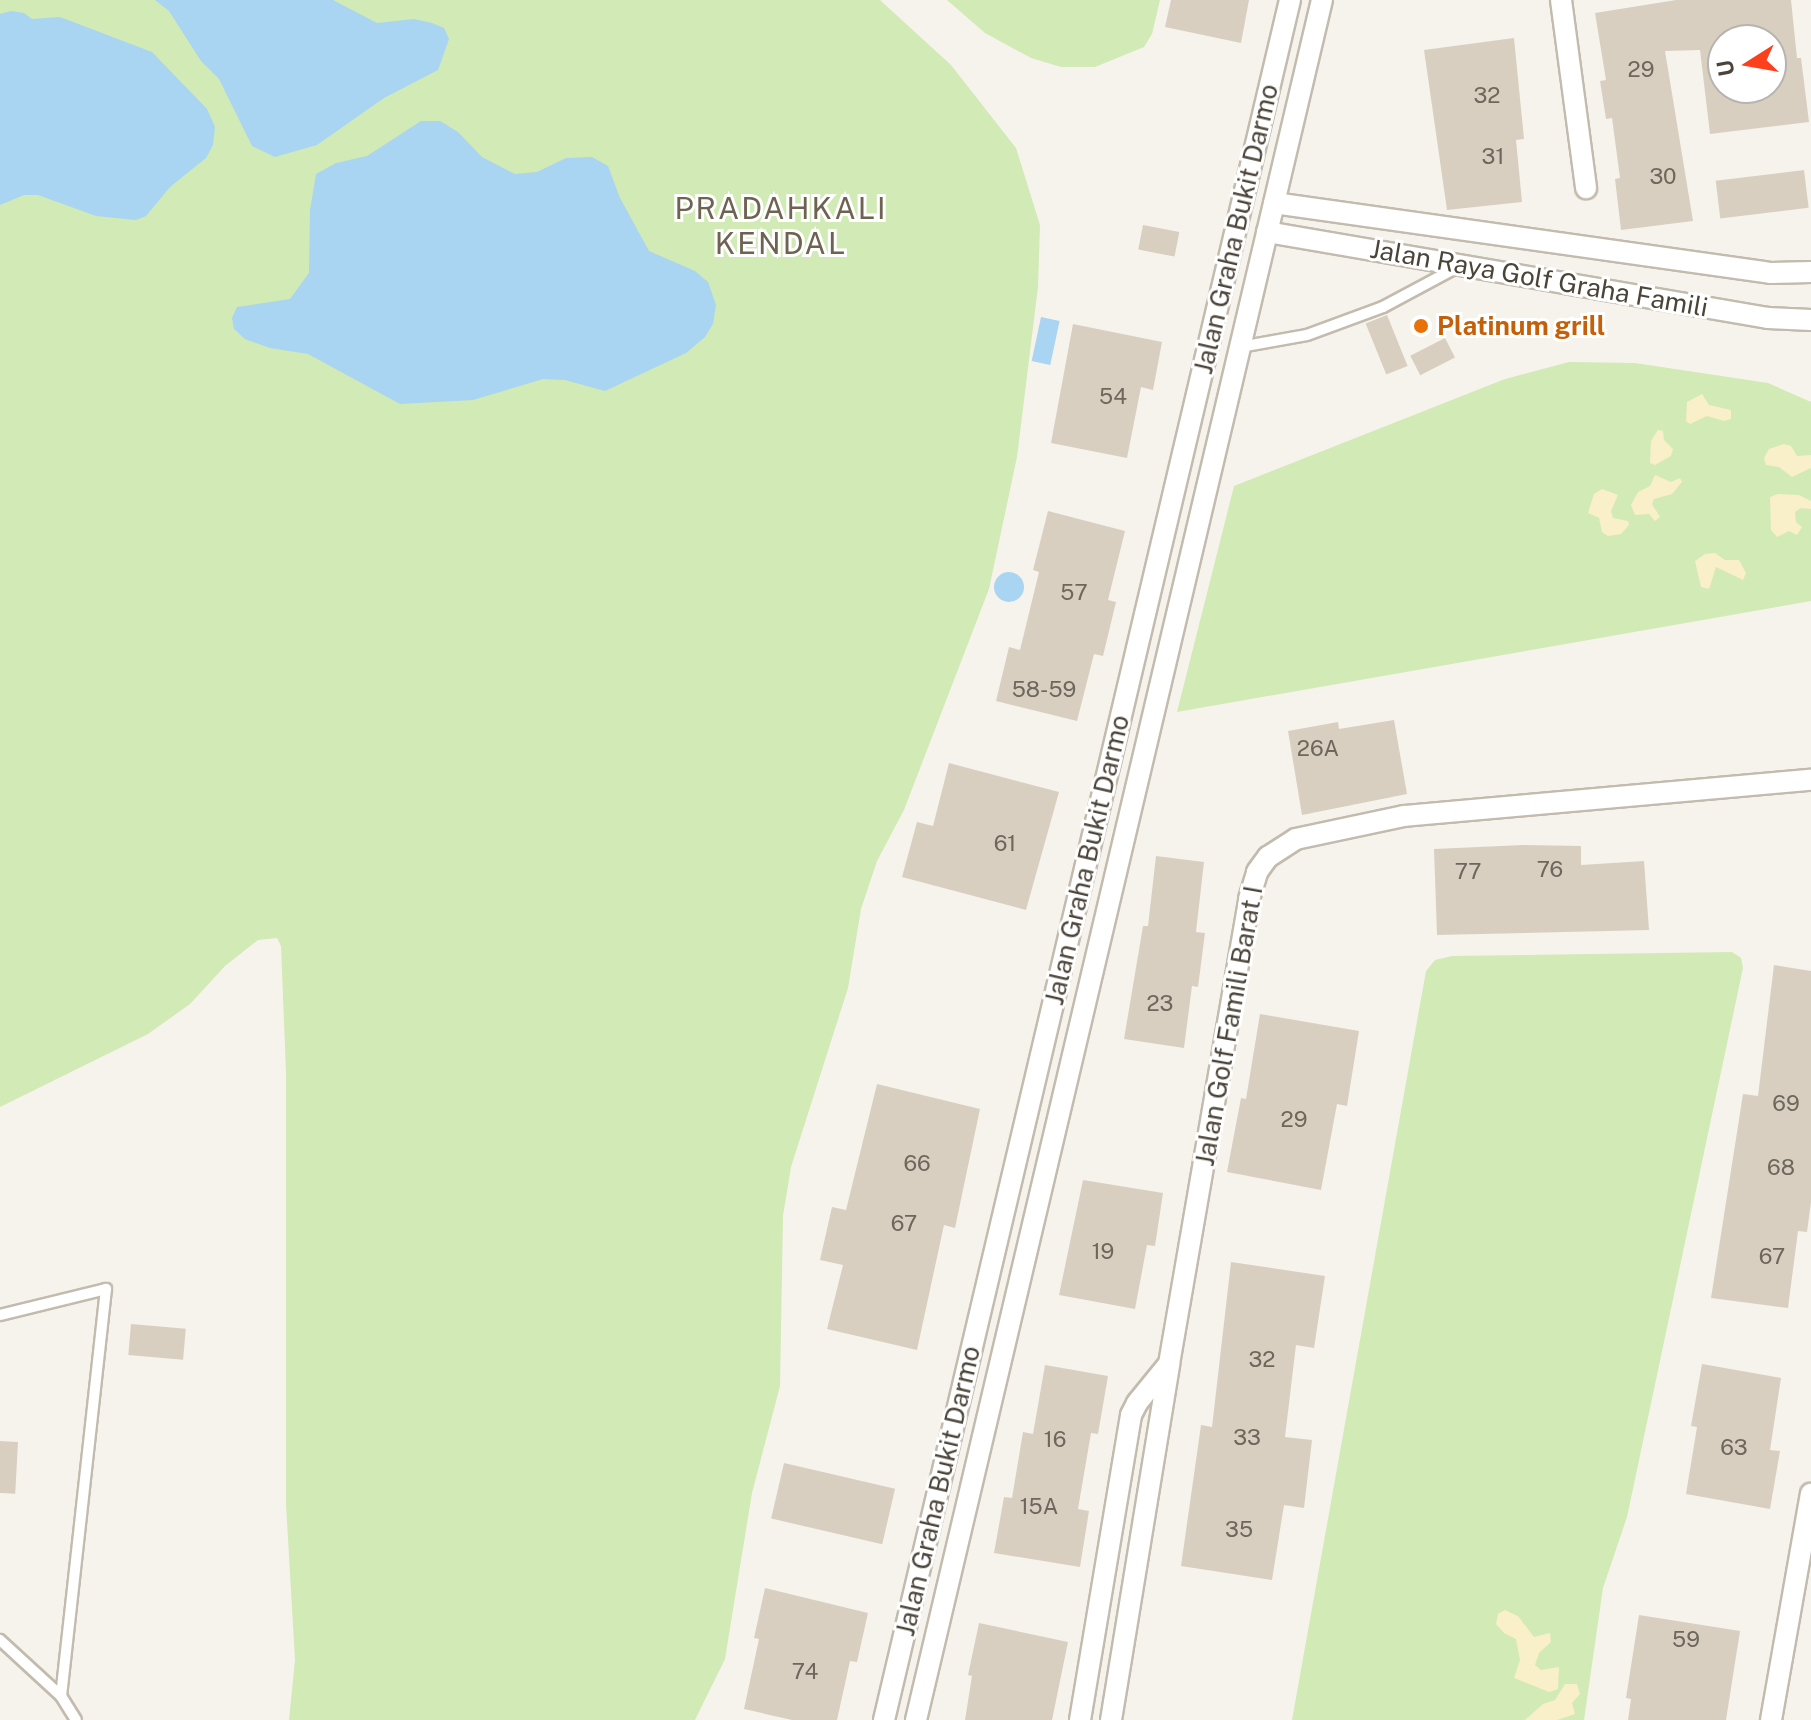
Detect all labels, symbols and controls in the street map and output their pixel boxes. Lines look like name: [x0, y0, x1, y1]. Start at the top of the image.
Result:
north arrow: [1707, 24, 1787, 104]
house number: 29: [1628, 57, 1654, 83]
text: U: [1711, 58, 1740, 79]
street label: Jalan Graha Bukit Darmo: [1187, 81, 1285, 377]
house number: 32: [1474, 83, 1500, 109]
house number: 31: [1482, 144, 1504, 170]
house number: 30: [1649, 164, 1677, 190]
district label: PRADAHKALI KENDAL: [674, 190, 888, 260]
street label: Jalan Raya Golf Graha Famili: [1368, 233, 1710, 323]
place label: Platinum grill: [1437, 310, 1605, 342]
marker: Platinum grill: [1412, 317, 1430, 335]
house number: 54: [1099, 384, 1127, 410]
house number: 57: [1060, 580, 1088, 606]
house number: 58-59: [1012, 677, 1076, 703]
street label: Jalan Graha Bukit Darmo: [1038, 712, 1136, 1008]
house number: 26A: [1297, 736, 1339, 762]
house number: 61: [994, 831, 1016, 857]
house number: 76: [1537, 857, 1563, 883]
house number: 77: [1455, 859, 1481, 885]
street label: Jalan Golf Famili Barat I: [1189, 884, 1269, 1168]
house number: 23: [1147, 991, 1173, 1017]
house number: 69: [1772, 1091, 1800, 1117]
house number: 29: [1281, 1107, 1307, 1133]
house number: 66: [903, 1151, 931, 1177]
house number: 68: [1767, 1155, 1795, 1181]
house number: 67: [891, 1211, 917, 1237]
house number: 19: [1092, 1239, 1114, 1265]
house number: 67: [1759, 1244, 1785, 1270]
street label: Jalan Graha Bukit Darmo: [889, 1343, 987, 1639]
house number: 32: [1249, 1347, 1275, 1373]
house number: 33: [1233, 1425, 1261, 1451]
house number: 16: [1044, 1427, 1066, 1453]
house number: 63: [1720, 1435, 1748, 1461]
house number: 15A: [1020, 1494, 1058, 1520]
house number: 35: [1225, 1517, 1253, 1543]
house number: 59: [1672, 1627, 1700, 1653]
house number: 74: [792, 1659, 818, 1685]

